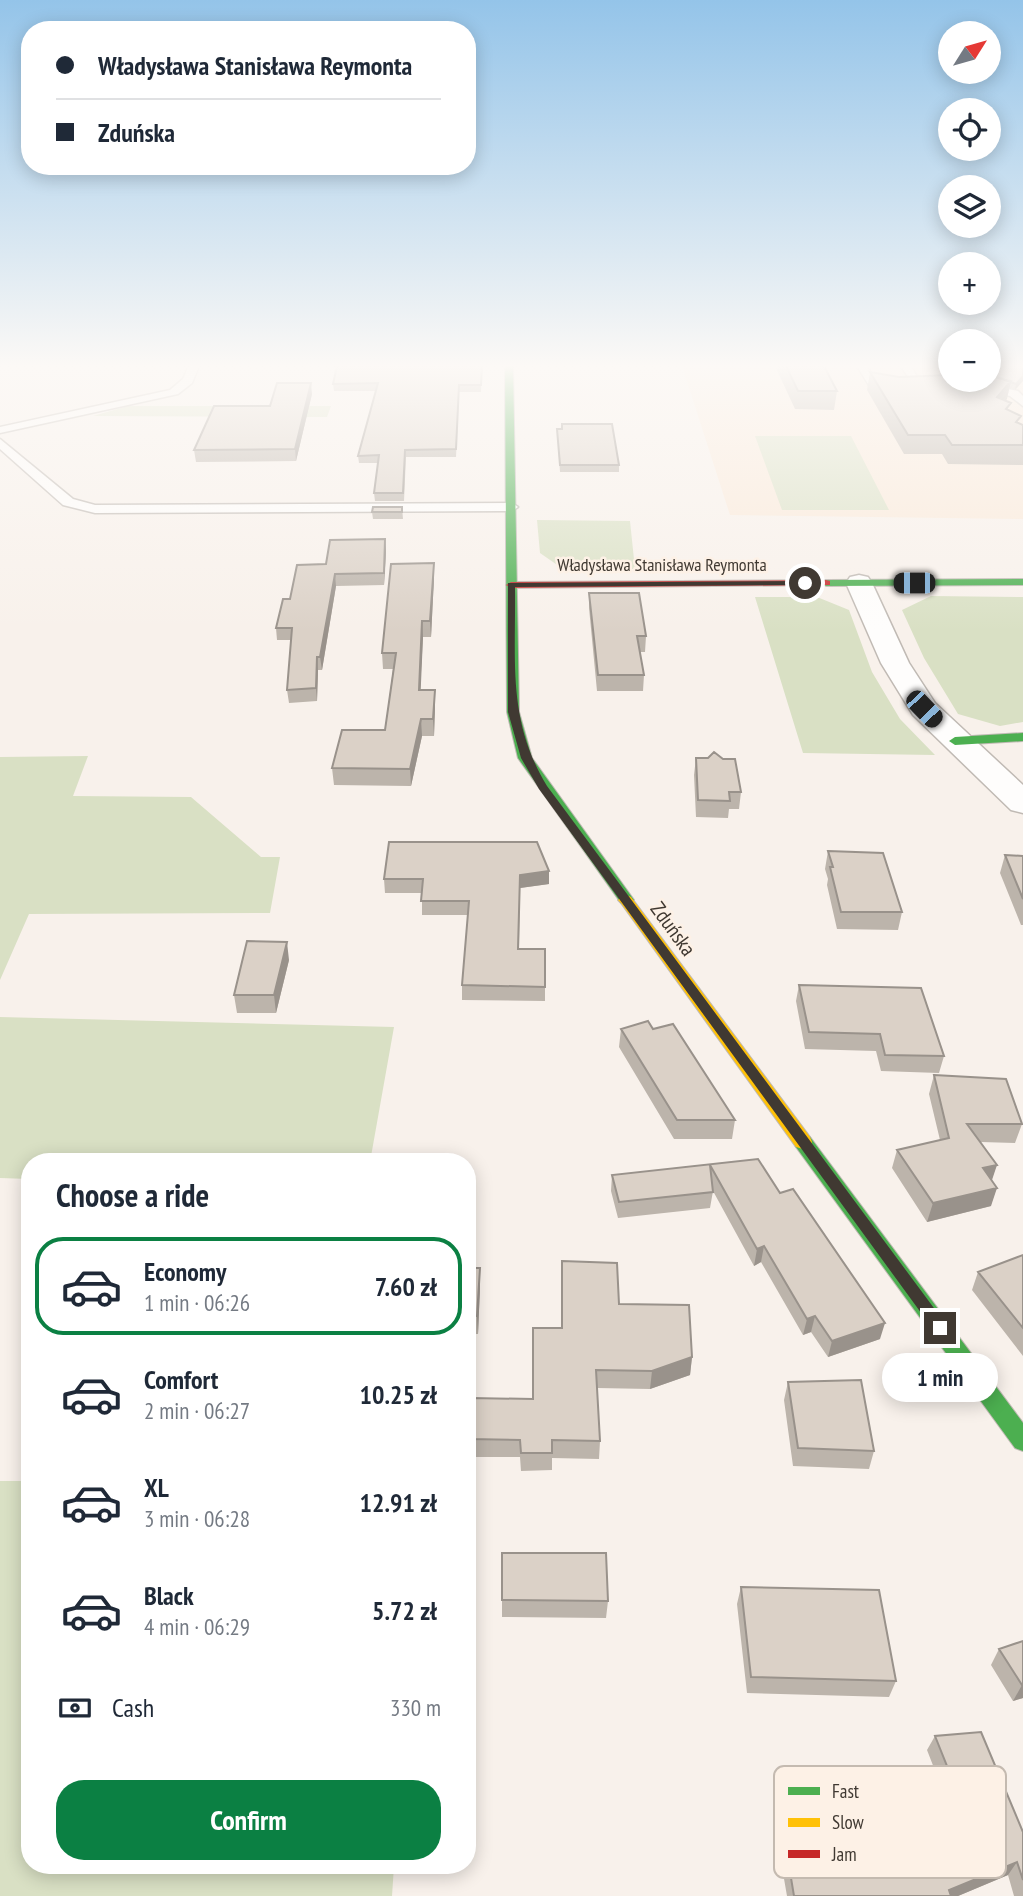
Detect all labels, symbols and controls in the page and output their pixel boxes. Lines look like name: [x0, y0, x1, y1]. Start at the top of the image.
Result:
north arrow: [938, 21, 1001, 84]
map controls: [938, 21, 1001, 392]
text: Władysława Stanisława Reymonta: [98, 49, 412, 82]
button: locate: [938, 98, 1001, 161]
text: Zduńska: [98, 116, 175, 149]
button: layers: [938, 175, 1001, 238]
button: +: [938, 252, 1001, 315]
button: −: [938, 329, 1001, 392]
street label: Władysława Stanisława Reymonta: [557, 553, 767, 576]
route start: [789, 567, 821, 599]
car: [894, 573, 936, 594]
car: [902, 687, 947, 731]
street label: Zduńska: [645, 896, 702, 961]
text: Choose a ride: [56, 1174, 209, 1216]
icon: car: [60, 1255, 123, 1318]
text: Economy: [144, 1255, 226, 1288]
text: 7.60 zł: [375, 1270, 437, 1303]
text: 1 min · 06:26: [144, 1288, 250, 1317]
route end: [924, 1312, 956, 1344]
callout: 1 min: [882, 1352, 998, 1402]
icon: car: [60, 1363, 123, 1426]
text: Comfort: [144, 1363, 218, 1396]
text: 1 min: [917, 1363, 963, 1392]
text: 10.25 zł: [360, 1378, 437, 1411]
text: 2 min · 06:27: [144, 1396, 250, 1425]
icon: car: [60, 1471, 123, 1534]
text: XL: [144, 1471, 169, 1504]
text: 12.91 zł: [360, 1486, 437, 1519]
text: 3 min · 06:28: [144, 1504, 250, 1533]
icon: car: [60, 1579, 123, 1642]
text: Black: [144, 1579, 194, 1612]
text: 5.72 zł: [372, 1594, 437, 1627]
text: 4 min · 06:29: [144, 1612, 250, 1641]
icon: cash: [56, 1689, 94, 1727]
text: Cash: [112, 1691, 154, 1724]
text: 330 m: [390, 1693, 441, 1722]
legend: [774, 1766, 1006, 1878]
text: Fast: [832, 1779, 860, 1803]
button: Confirm: [56, 1780, 441, 1860]
text: Slow: [832, 1810, 865, 1834]
text: Jam: [831, 1842, 857, 1866]

